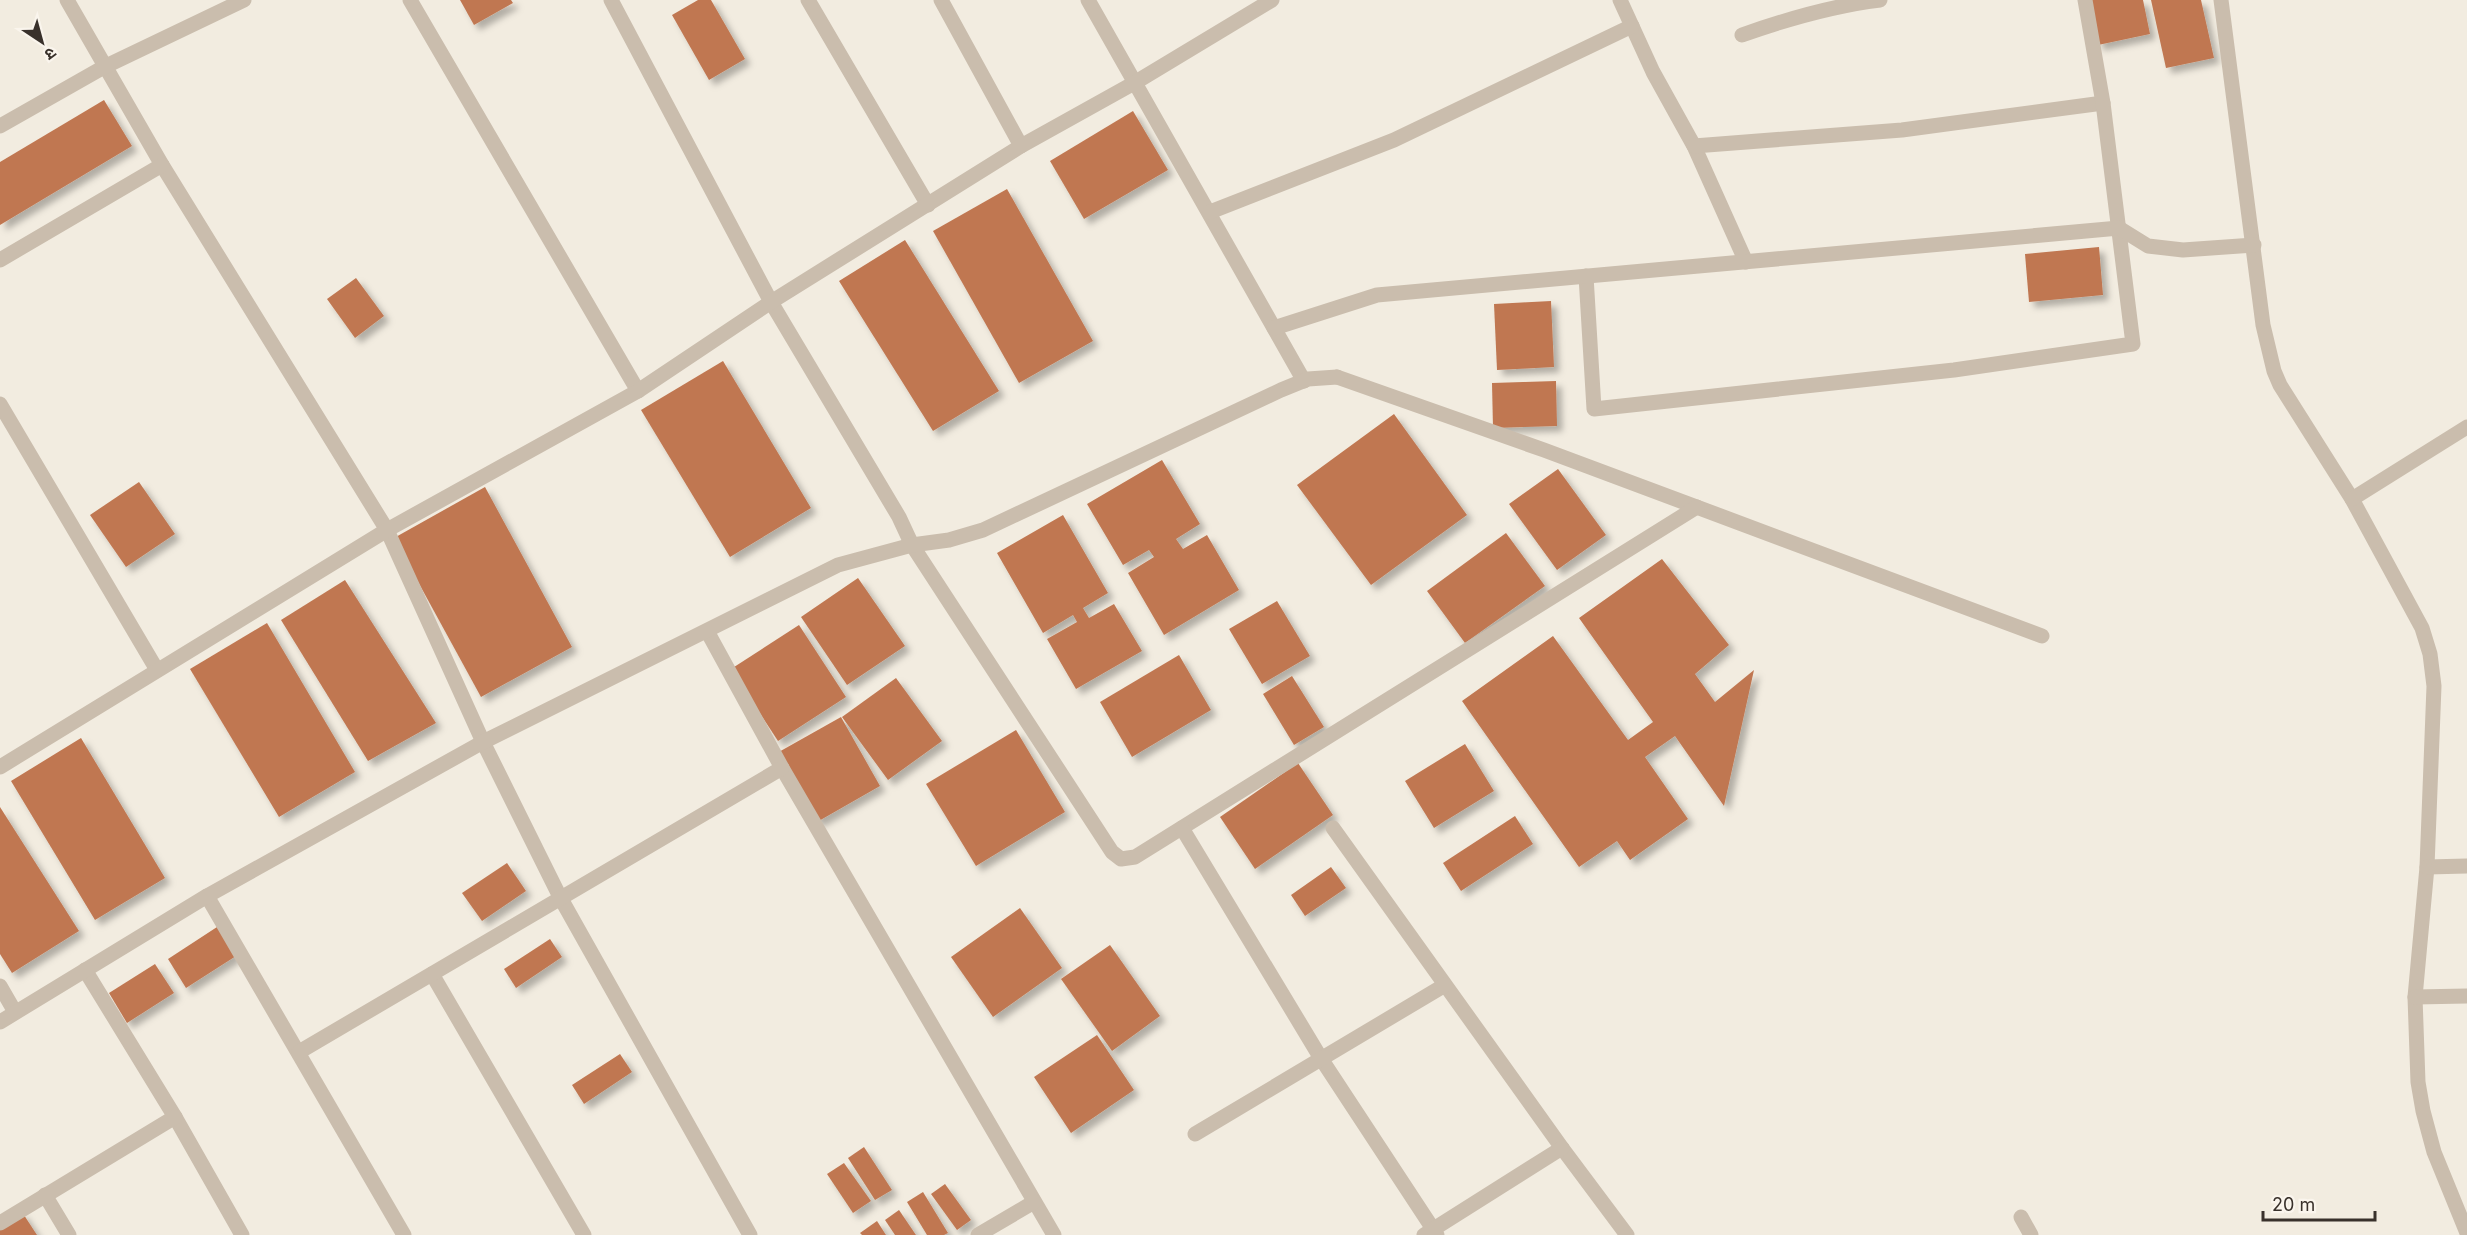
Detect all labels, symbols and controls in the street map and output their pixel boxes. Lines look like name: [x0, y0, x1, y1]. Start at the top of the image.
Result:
north arrow: [12, 12, 72, 72]
text: उ: [41, 43, 60, 65]
scale bar: [2263, 1184, 2376, 1222]
text: 20 m: [2272, 1194, 2315, 1215]

